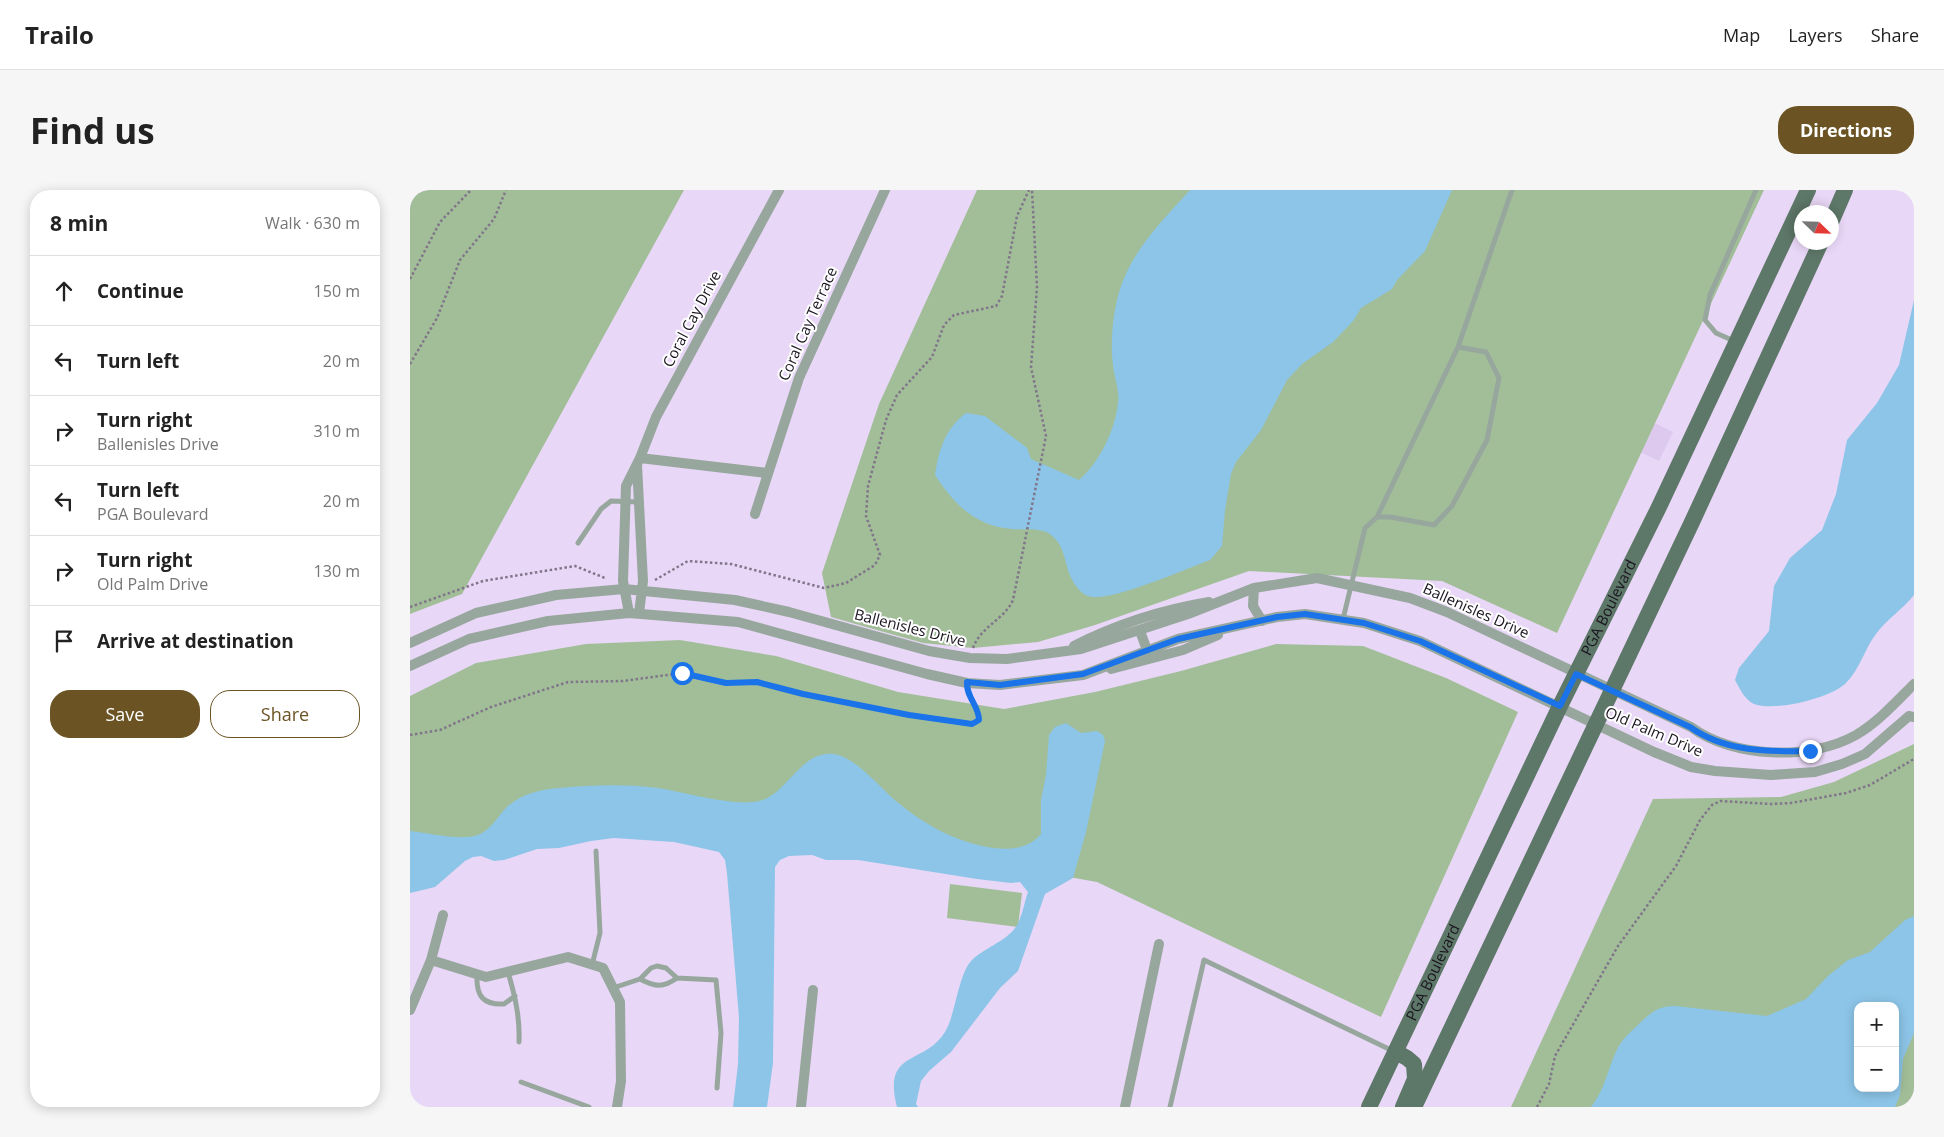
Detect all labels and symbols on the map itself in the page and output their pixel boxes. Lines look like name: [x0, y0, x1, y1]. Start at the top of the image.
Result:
north arrow: [1794, 205, 1839, 250]
street label: Coral Cay Terrace: [773, 263, 841, 384]
street label: Coral Cay Drive: [657, 267, 725, 370]
street label: PGA Boulevard: [1576, 556, 1640, 659]
street label: Ballenisles Drive: [1420, 578, 1533, 642]
street label: Ballenisles Drive: [852, 604, 968, 651]
route start: [671, 662, 694, 685]
street label: Old Palm Drive: [1603, 702, 1706, 761]
route end: [1799, 740, 1822, 763]
street label: PGA Boulevard: [1401, 920, 1464, 1024]

